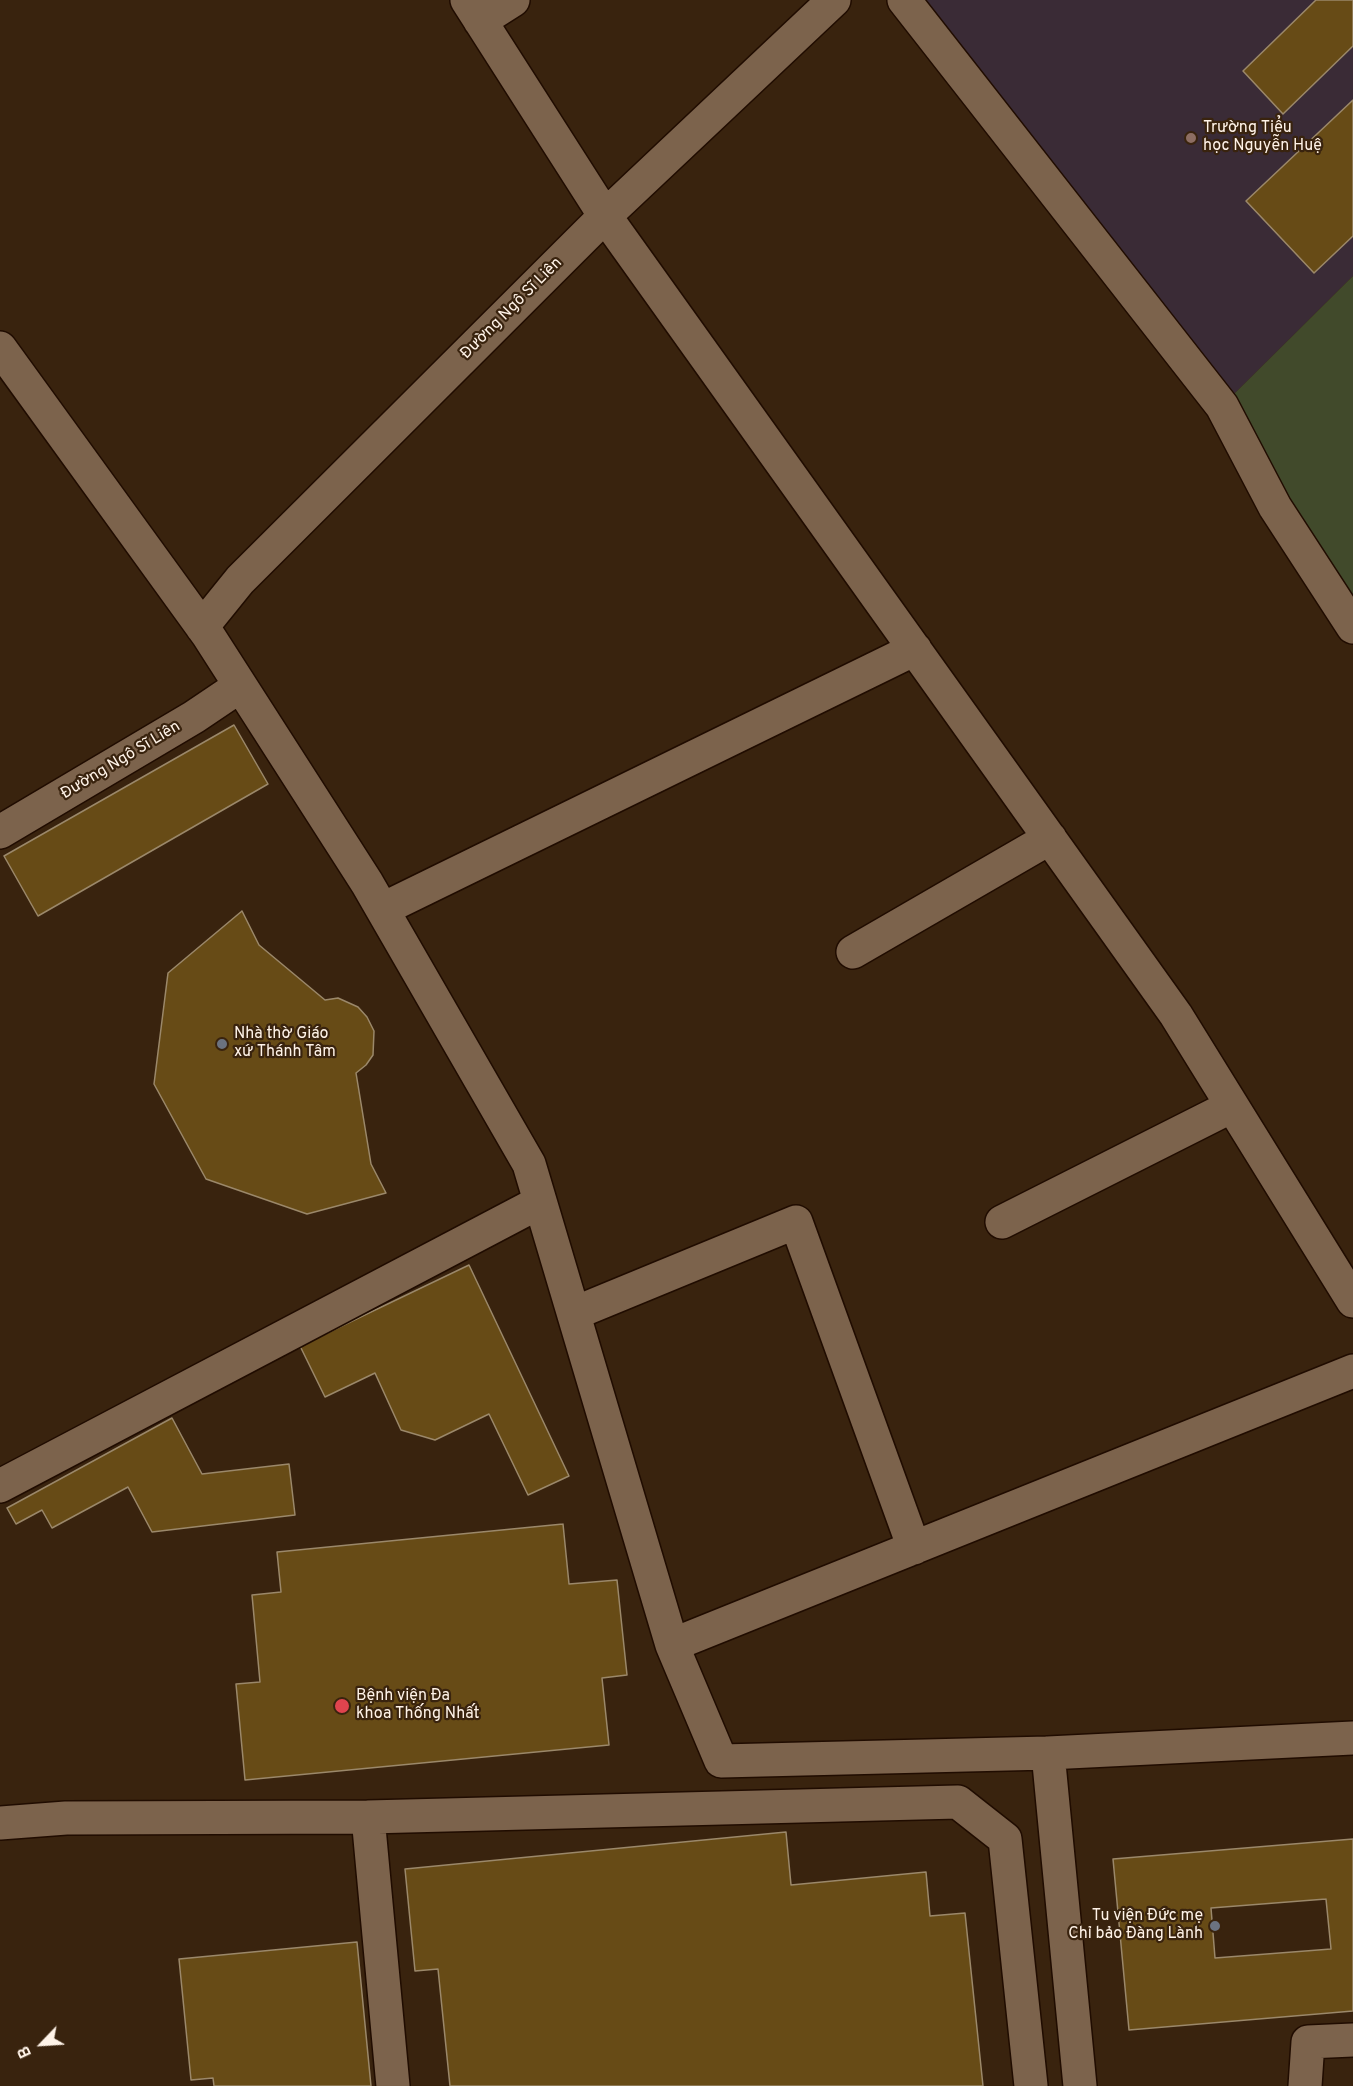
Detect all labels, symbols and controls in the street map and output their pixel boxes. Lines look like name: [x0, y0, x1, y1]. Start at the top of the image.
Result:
place label: Trường Tiểu học Nguyễn Huệ: [1203, 119, 1322, 157]
marker: Trường Tiểu học Nguyễn Huệ: [1184, 131, 1198, 145]
street label: Đường Ngô Sĩ Liên: [457, 254, 567, 364]
street label: Đường Ngô Sĩ Liên: [58, 718, 184, 804]
place label: Nhà thờ Giáo xứ Thánh Tâm: [234, 1025, 336, 1063]
marker: Nhà thờ Giáo xứ Thánh Tâm: [215, 1037, 229, 1051]
place label: Bệnh viện Đa khoa Thống Nhất: [356, 1687, 480, 1725]
marker: Bệnh viện Đa khoa Thống Nhất: [333, 1697, 351, 1715]
place label: Tu viện Đức mẹ Chỉ bảo Đàng Lành: [1068, 1907, 1203, 1945]
marker: Tu viện Đức mẹ Chỉ bảo Đàng Lành: [1208, 1919, 1222, 1933]
north arrow: [12, 2014, 72, 2074]
text: B: [14, 2042, 37, 2061]

